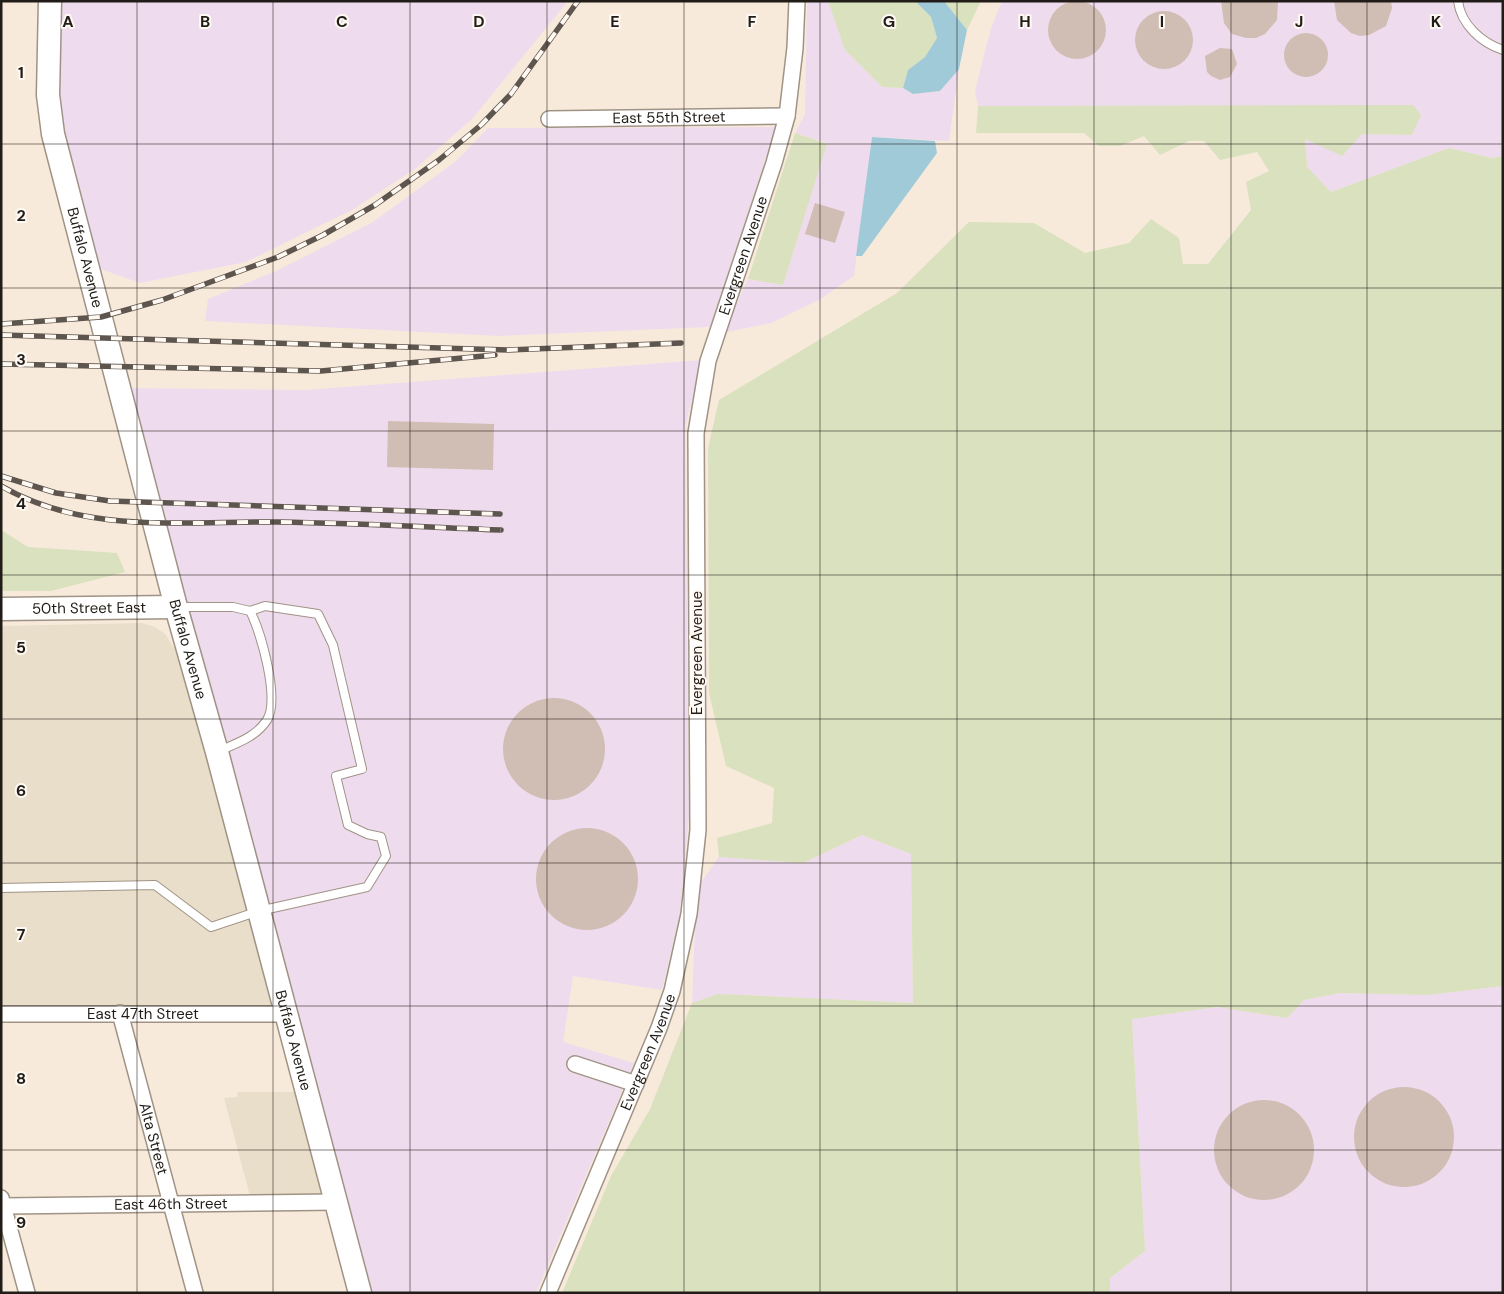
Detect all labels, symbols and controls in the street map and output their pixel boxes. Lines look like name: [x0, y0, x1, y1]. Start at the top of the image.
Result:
text: A: [62, 11, 74, 32]
text: B: [200, 11, 210, 32]
text: C: [336, 11, 348, 32]
text: D: [473, 11, 485, 32]
text: E: [610, 11, 620, 32]
text: F: [748, 11, 757, 32]
text: G: [883, 11, 895, 32]
text: H: [1019, 11, 1031, 32]
text: I: [1160, 11, 1164, 32]
text: J: [1295, 11, 1303, 32]
text: K: [1431, 11, 1442, 32]
text: 1: [18, 62, 24, 83]
street label: East 55th Street: [612, 107, 726, 128]
street label: Evergreen Avenue: [714, 193, 772, 318]
text: 2: [16, 205, 26, 226]
street label: Buffalo Avenue: [62, 205, 108, 310]
text: 3: [16, 349, 26, 370]
text: 4: [16, 493, 26, 514]
street label: Evergreen Avenue: [687, 591, 707, 715]
street label: 50th Street East: [32, 597, 146, 619]
street label: Buffalo Avenue: [164, 597, 212, 702]
text: 5: [16, 637, 26, 658]
text: 6: [16, 780, 26, 801]
text: 7: [17, 924, 26, 945]
street label: Buffalo Avenue: [270, 988, 316, 1093]
street label: Evergreen Avenue: [616, 991, 680, 1113]
street label: East 47th Street: [87, 1004, 199, 1024]
text: 8: [16, 1068, 26, 1089]
street label: Alta Street: [134, 1100, 173, 1177]
street label: East 46th Street: [114, 1193, 228, 1215]
text: 9: [16, 1212, 26, 1233]

